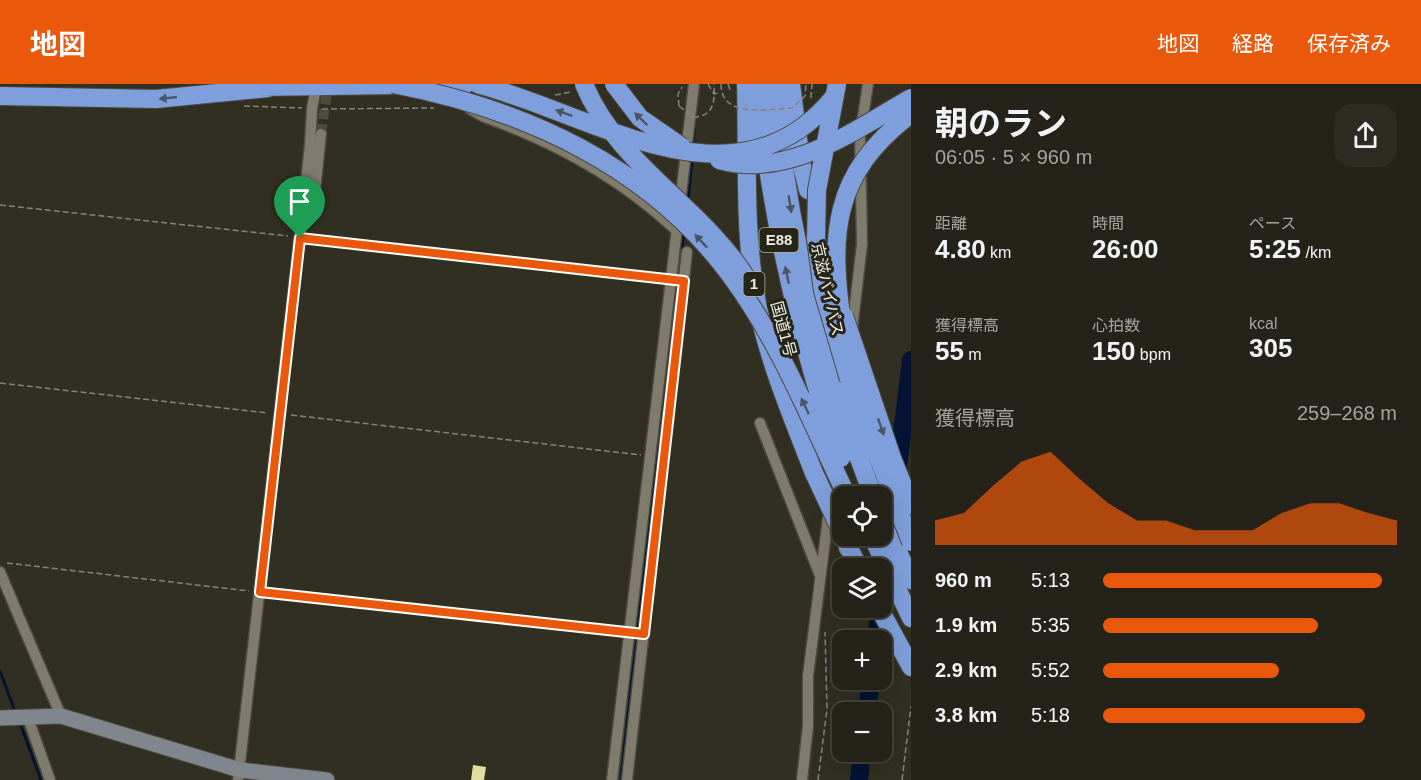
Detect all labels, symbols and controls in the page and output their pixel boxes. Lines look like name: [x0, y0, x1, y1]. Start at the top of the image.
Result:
text: 地図: [30, 29, 86, 60]
text: 地図: [1157, 32, 1199, 55]
text: 経路: [1232, 32, 1274, 55]
text: 保存済み: [1307, 32, 1391, 55]
one-way arrow: [158, 93, 177, 103]
button: share: [1334, 104, 1397, 167]
text: 朝のラン: [935, 105, 1067, 142]
one-way arrow: [555, 108, 573, 117]
one-way arrow: [635, 112, 649, 126]
text: 06:05 · 5 × 960 m: [935, 146, 1092, 168]
pin: [274, 176, 325, 238]
icon: arrive: [283, 185, 316, 218]
one-way arrow: [786, 195, 795, 214]
text: 距離: [935, 215, 967, 232]
text: 時間: [1092, 215, 1124, 232]
text: ペース: [1249, 215, 1296, 232]
road number: E88: [760, 228, 798, 252]
one-way arrow: [694, 234, 708, 249]
text: 4.80: [935, 234, 986, 264]
text: 26:00: [1092, 234, 1159, 264]
text: 5:25: [1249, 234, 1301, 264]
street label: 京滋バイパス: [808, 241, 847, 338]
text: km: [986, 244, 1011, 261]
text: /km: [1301, 244, 1331, 261]
one-way arrow: [782, 265, 791, 284]
road number: 1: [744, 272, 764, 296]
street label: 国道1号: [768, 299, 799, 359]
text: kcal: [1249, 315, 1277, 332]
text: 獲得標高: [935, 317, 999, 334]
text: 心拍数: [1092, 317, 1140, 334]
text: 305: [1249, 333, 1292, 363]
text: 55: [935, 336, 964, 366]
text: 150: [1092, 336, 1135, 366]
text: m: [964, 346, 982, 363]
text: bpm: [1135, 346, 1171, 363]
one-way arrow: [800, 397, 809, 414]
text: 259–268 m: [1297, 402, 1397, 424]
text: 獲得標高: [935, 407, 1015, 429]
one-way arrow: [876, 418, 886, 436]
map controls: [832, 486, 892, 762]
button: locate: [832, 486, 892, 546]
button: layers: [832, 558, 892, 618]
text: 960 m: [935, 569, 992, 591]
text: 5:13: [1031, 569, 1070, 591]
text: 1.9 km: [935, 614, 997, 636]
text: 5:35: [1031, 614, 1070, 636]
button: +: [832, 630, 892, 690]
text: 2.9 km: [935, 659, 997, 681]
text: 5:52: [1031, 659, 1070, 681]
button: −: [832, 702, 892, 762]
text: 3.8 km: [935, 704, 997, 726]
text: 5:18: [1031, 704, 1070, 726]

